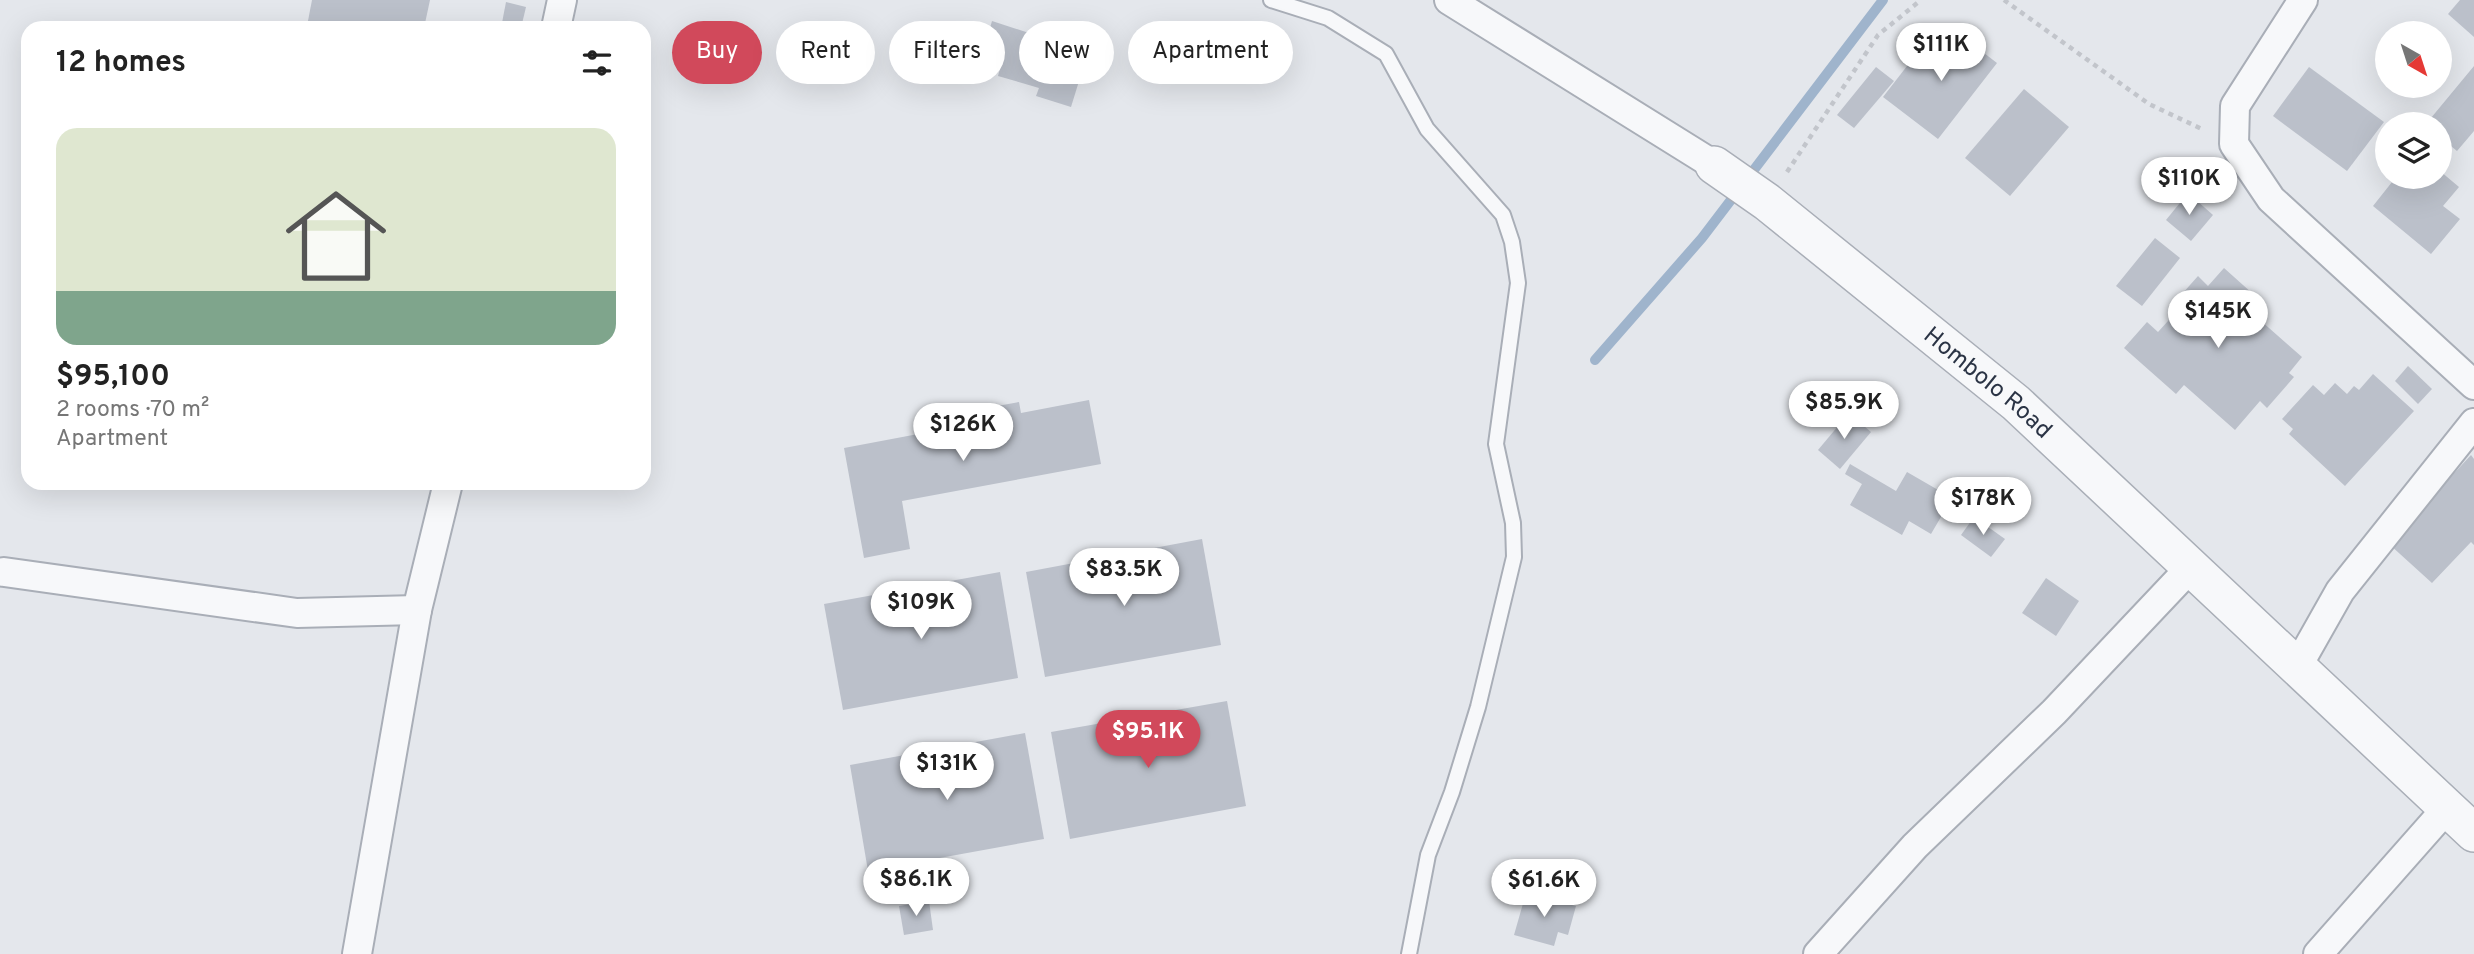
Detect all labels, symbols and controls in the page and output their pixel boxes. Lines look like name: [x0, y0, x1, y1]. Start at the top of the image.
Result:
chip: Buy: [672, 21, 762, 84]
chip: Rent: [776, 21, 875, 84]
chip: Filters: [889, 21, 1005, 84]
chip: New: [1019, 21, 1114, 84]
chip: Apartment: [1128, 21, 1293, 84]
north arrow: [2375, 21, 2452, 98]
map controls: [2375, 21, 2452, 189]
pin: $111K: [1892, 24, 1990, 83]
text: $111K: [1912, 31, 1970, 60]
icon: filters: [578, 44, 616, 82]
text: 12 homes: [56, 45, 186, 82]
button: layers: [2375, 112, 2452, 189]
pin: $110K: [2140, 158, 2238, 217]
text: $110K: [2157, 165, 2221, 194]
icon: home: [273, 173, 399, 299]
pin: $145K: [2169, 290, 2267, 350]
text: $145K: [2184, 298, 2252, 327]
street label: Hombolo Road: [1917, 321, 2057, 446]
text: $95,100: [56, 359, 170, 396]
pin: $85.9K: [1787, 382, 1901, 441]
text: $85.9K: [1805, 389, 1883, 418]
text: 2 rooms · 70 m²: [56, 396, 209, 425]
pin: $126K: [914, 404, 1012, 463]
text: $126K: [929, 411, 997, 440]
text: Apartment: [56, 425, 168, 454]
pin: $178K: [1934, 477, 2032, 537]
text: $178K: [1950, 485, 2016, 514]
pin: $83.5K: [1067, 548, 1181, 608]
text: $83.5K: [1085, 556, 1163, 585]
pin: $109K: [872, 582, 970, 641]
text: $109K: [887, 589, 955, 618]
pin: $95.1K: [1091, 710, 1205, 770]
text: $95.1K: [1111, 718, 1185, 747]
pin: $131K: [898, 742, 996, 802]
text: $131K: [916, 750, 978, 779]
pin: $86.1K: [859, 858, 973, 918]
pin: $61.6K: [1487, 860, 1601, 919]
text: $86.1K: [879, 866, 953, 895]
text: $61.6K: [1507, 867, 1581, 896]

